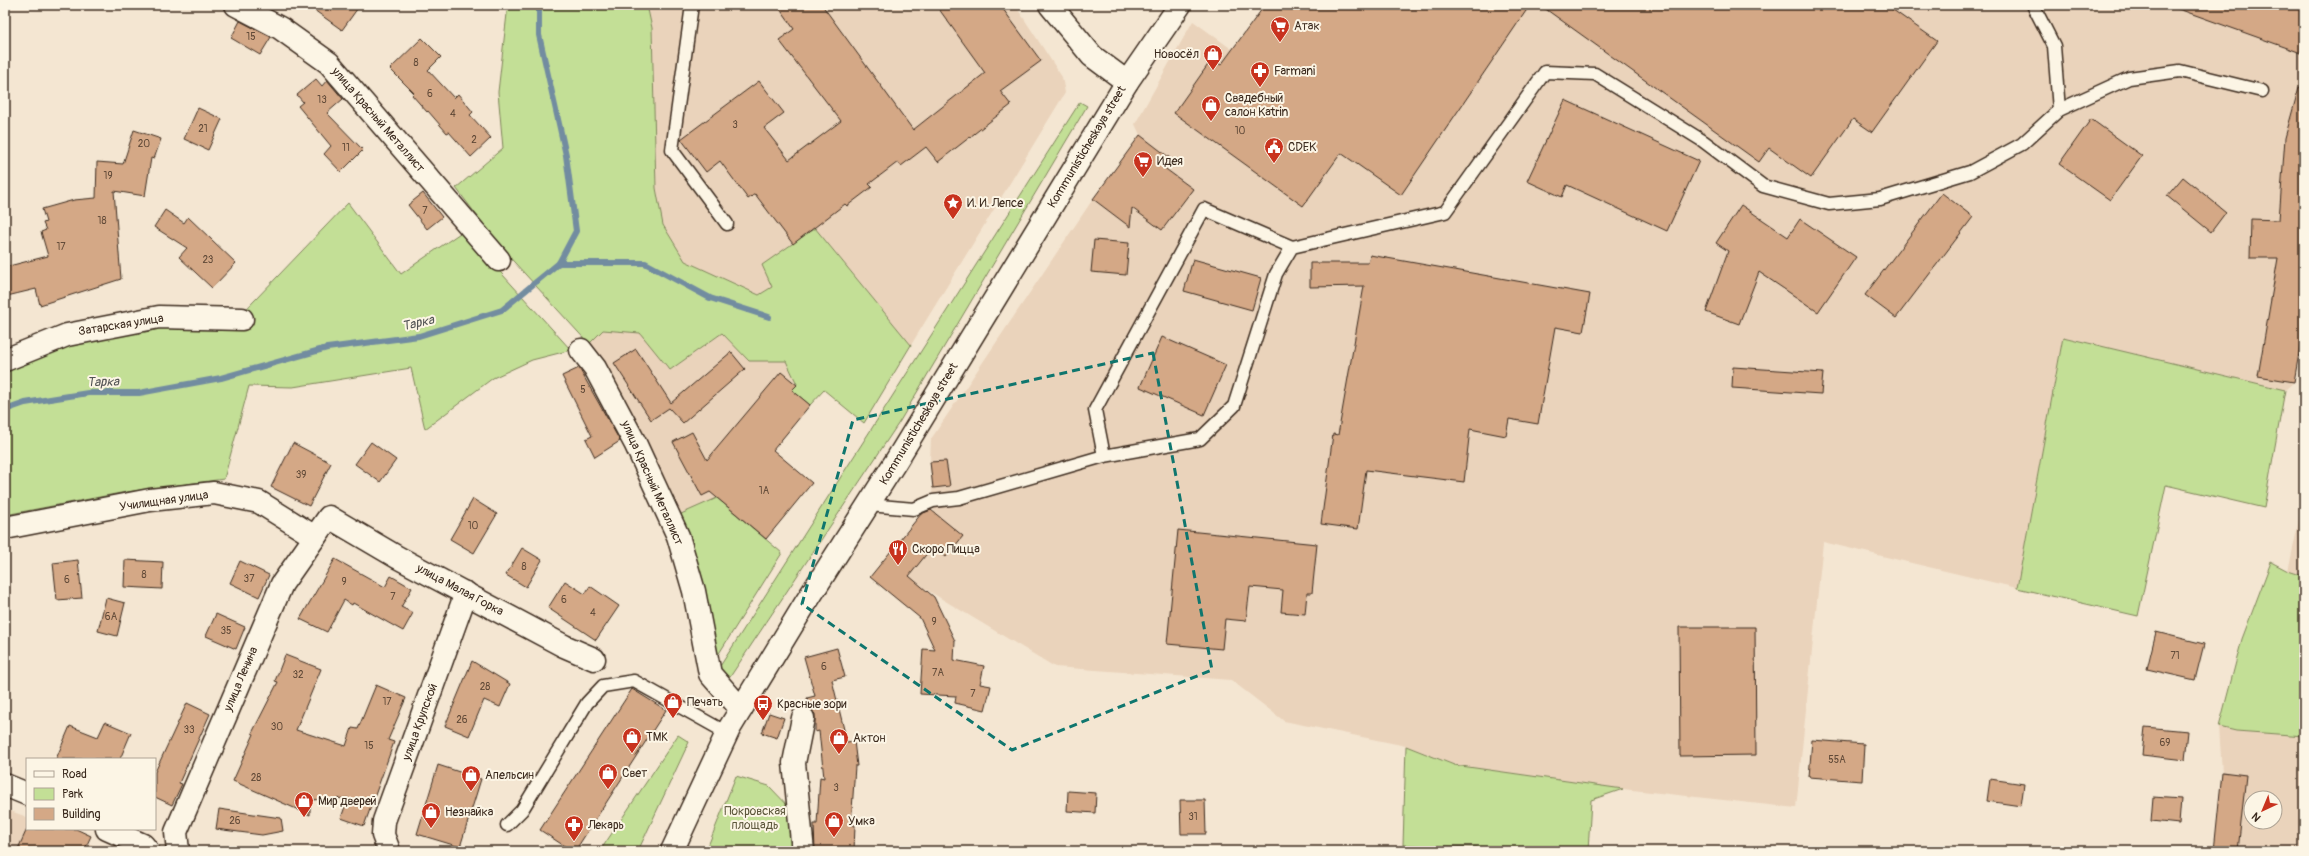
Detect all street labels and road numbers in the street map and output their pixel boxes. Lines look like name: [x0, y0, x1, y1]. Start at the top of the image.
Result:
street label: улица Красный Металлист: [327, 63, 428, 176]
street label: Kommunisticheskaya street: [1045, 83, 1129, 211]
street label: Затарская улица: [77, 311, 165, 339]
street label: Kommunisticheskaya street: [877, 360, 961, 488]
street label: улица Красный Металлист: [617, 417, 686, 548]
street label: Училищная улица: [119, 487, 210, 515]
street label: улица Малая Горка: [413, 560, 506, 619]
street label: улица Ленина: [220, 644, 261, 714]
street label: улица Крупской: [399, 681, 441, 763]

